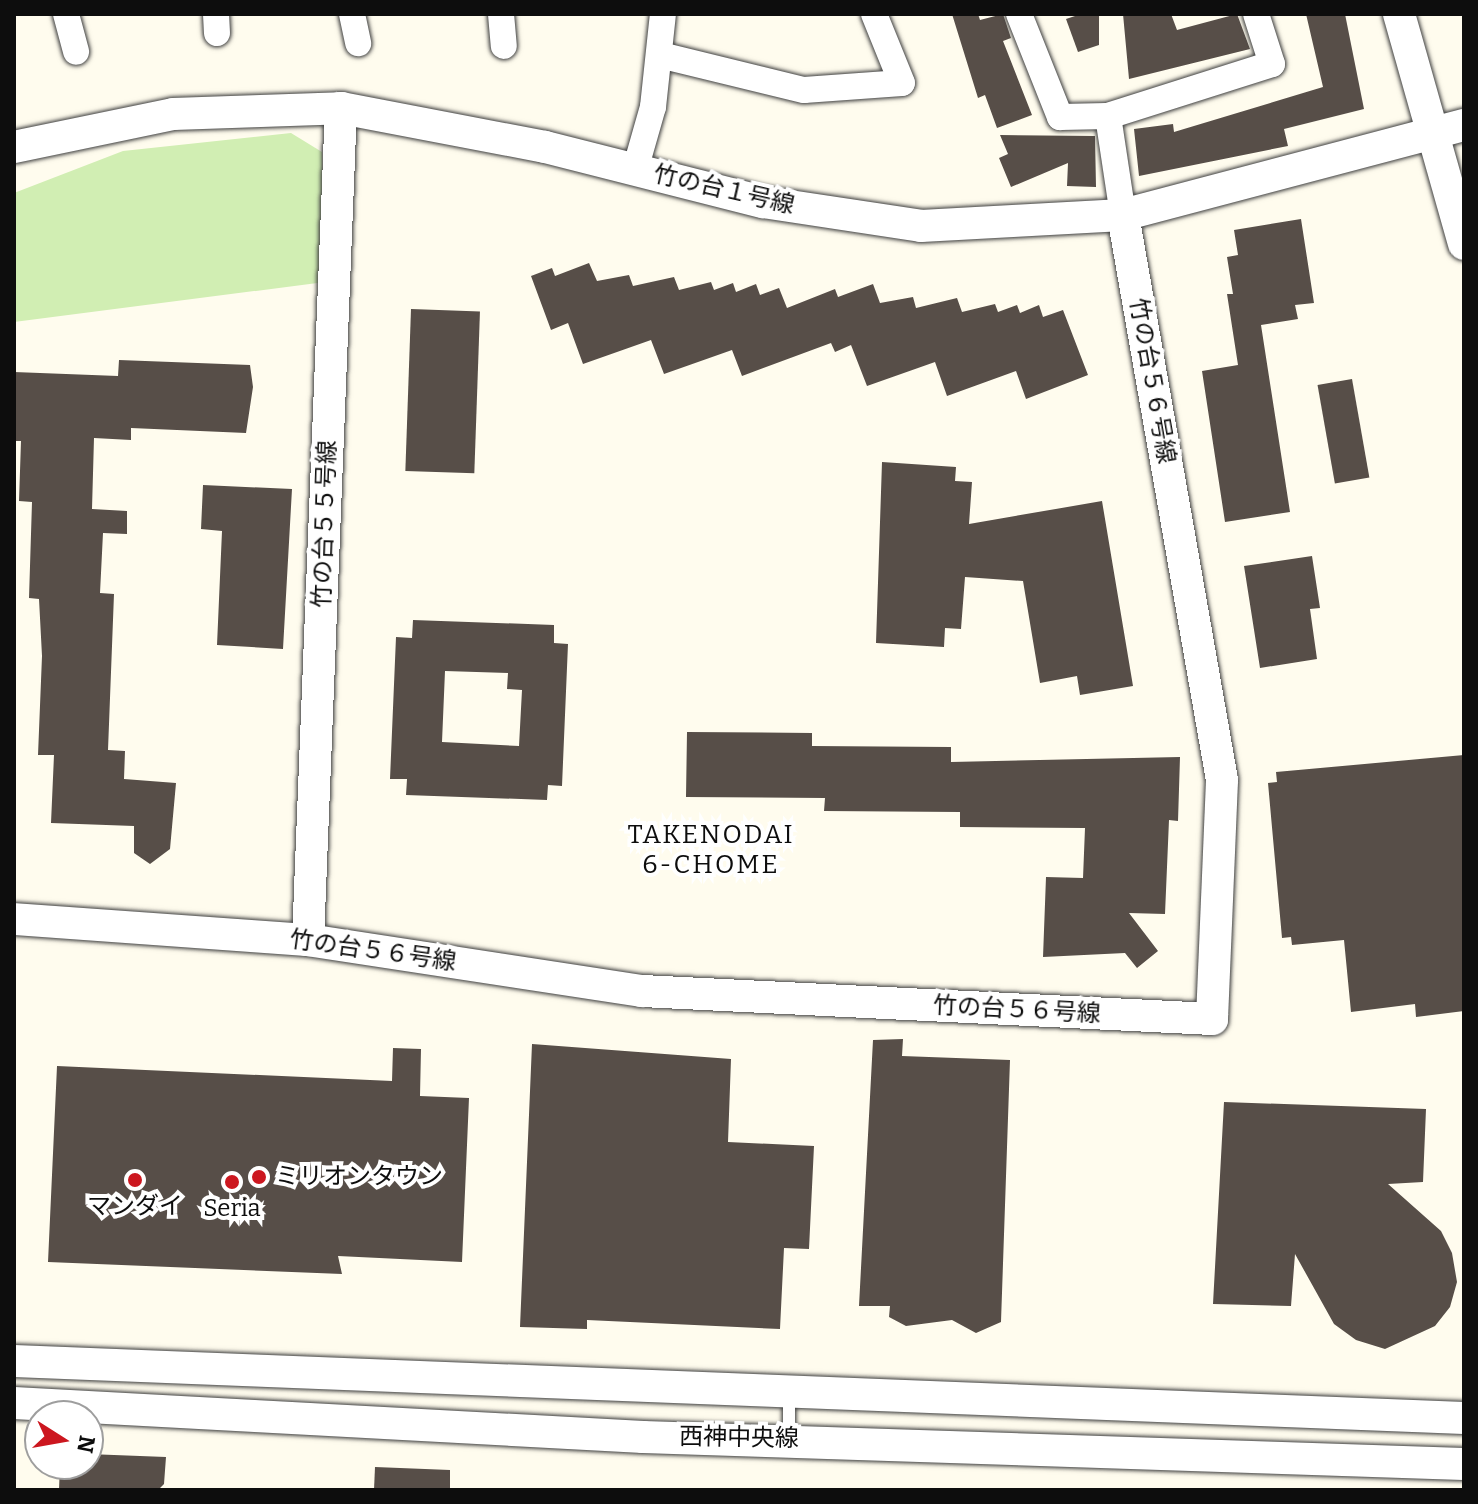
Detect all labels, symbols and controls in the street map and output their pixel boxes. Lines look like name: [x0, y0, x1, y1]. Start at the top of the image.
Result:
street label: 竹の台１号線: [651, 160, 797, 220]
street label: 竹の台５６号線: [1123, 296, 1181, 466]
street label: 竹の台５５号線: [308, 440, 342, 608]
district label: TAKENODAI 6-CHOME: [627, 819, 795, 880]
street label: 竹の台５６号線: [288, 925, 458, 977]
street label: 竹の台５６号線: [932, 991, 1102, 1029]
place label: ミリオンタウン: [275, 1163, 443, 1191]
marker: ミリオンタウン: [250, 1168, 268, 1186]
marker: マンダイ: [126, 1171, 144, 1189]
marker: Seria: [223, 1173, 241, 1191]
place label: マンダイ: [87, 1193, 183, 1221]
place label: Seria: [203, 1195, 261, 1223]
north arrow: [24, 1400, 104, 1480]
street label: 西神中央線: [679, 1423, 799, 1453]
text: N: [71, 1433, 101, 1455]

